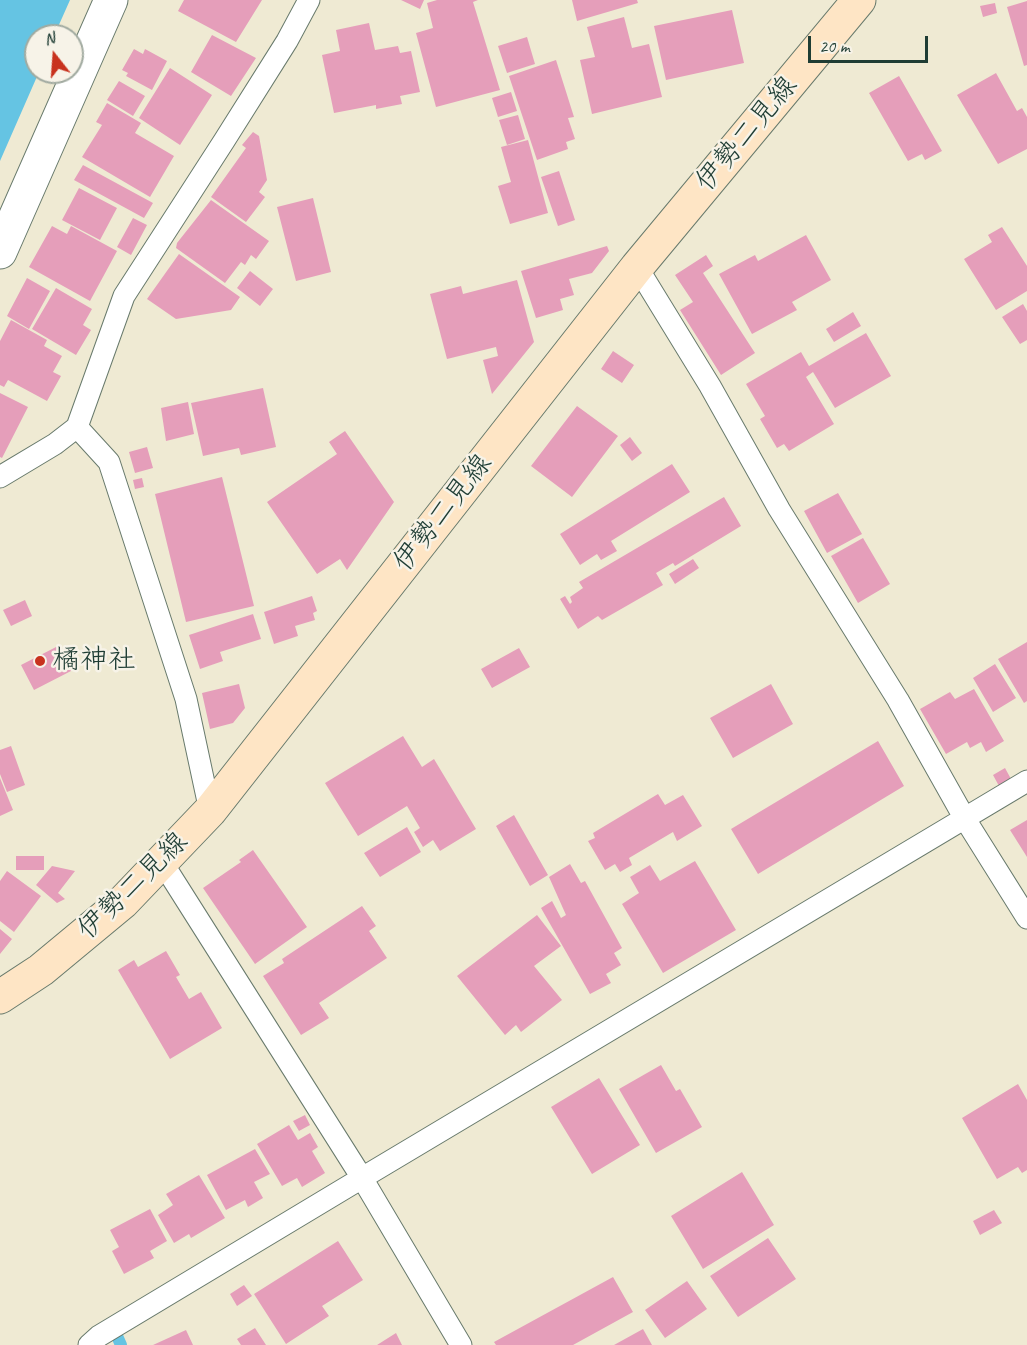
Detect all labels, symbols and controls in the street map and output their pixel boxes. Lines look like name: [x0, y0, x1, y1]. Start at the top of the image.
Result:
north arrow: [24, 24, 84, 84]
scale bar: [811, 24, 931, 62]
text: N: [42, 28, 57, 50]
text: 20 m: [819, 35, 850, 57]
street label: 伊勢二見線: [689, 70, 805, 198]
street label: 伊勢二見線: [387, 447, 499, 579]
place label: 橘神社: [52, 644, 136, 678]
marker: 橘神社: [33, 654, 47, 668]
street label: 伊勢二見線: [71, 825, 195, 947]

